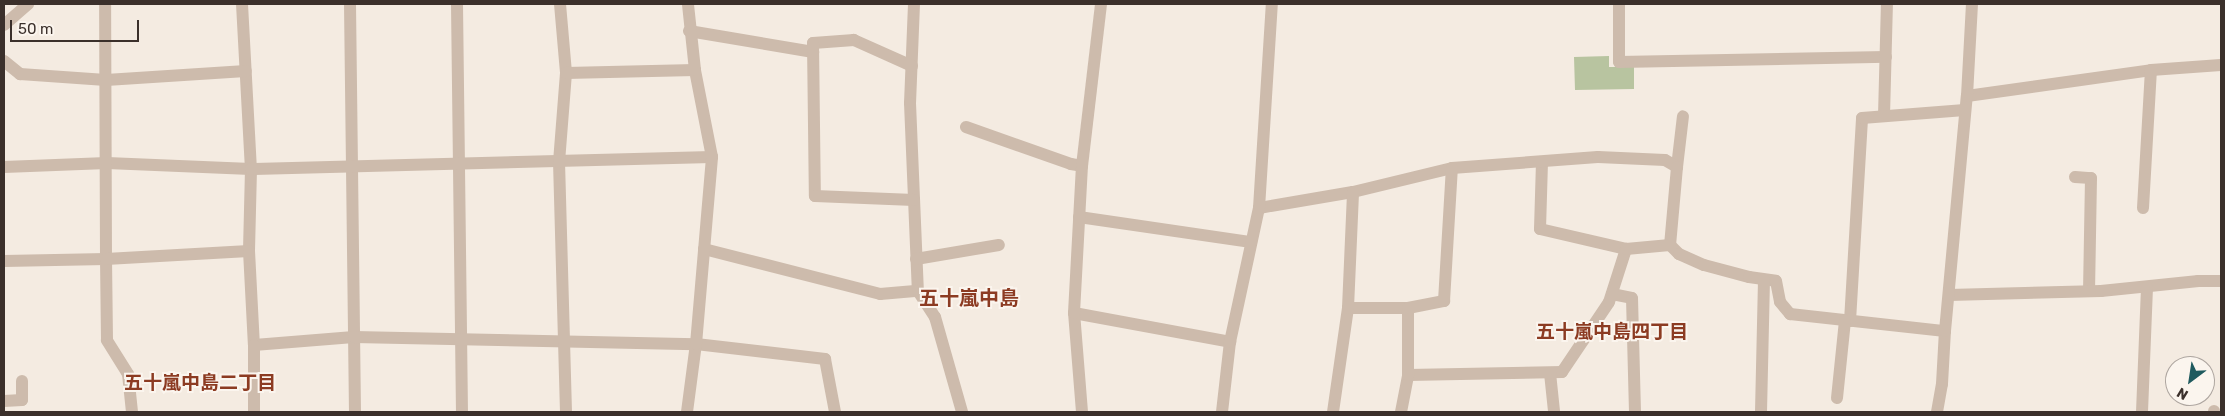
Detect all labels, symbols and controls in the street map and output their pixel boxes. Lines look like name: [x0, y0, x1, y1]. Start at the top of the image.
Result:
scale bar: [12, 10, 141, 42]
text: 50 m: [18, 20, 53, 38]
district label: 五十嵐中島: [919, 286, 1019, 310]
district label: 五十嵐中島四丁目: [1536, 321, 1688, 343]
north arrow: [2165, 356, 2215, 406]
district label: 五十嵐中島二丁目: [124, 372, 276, 394]
text: N: [2174, 384, 2191, 403]

